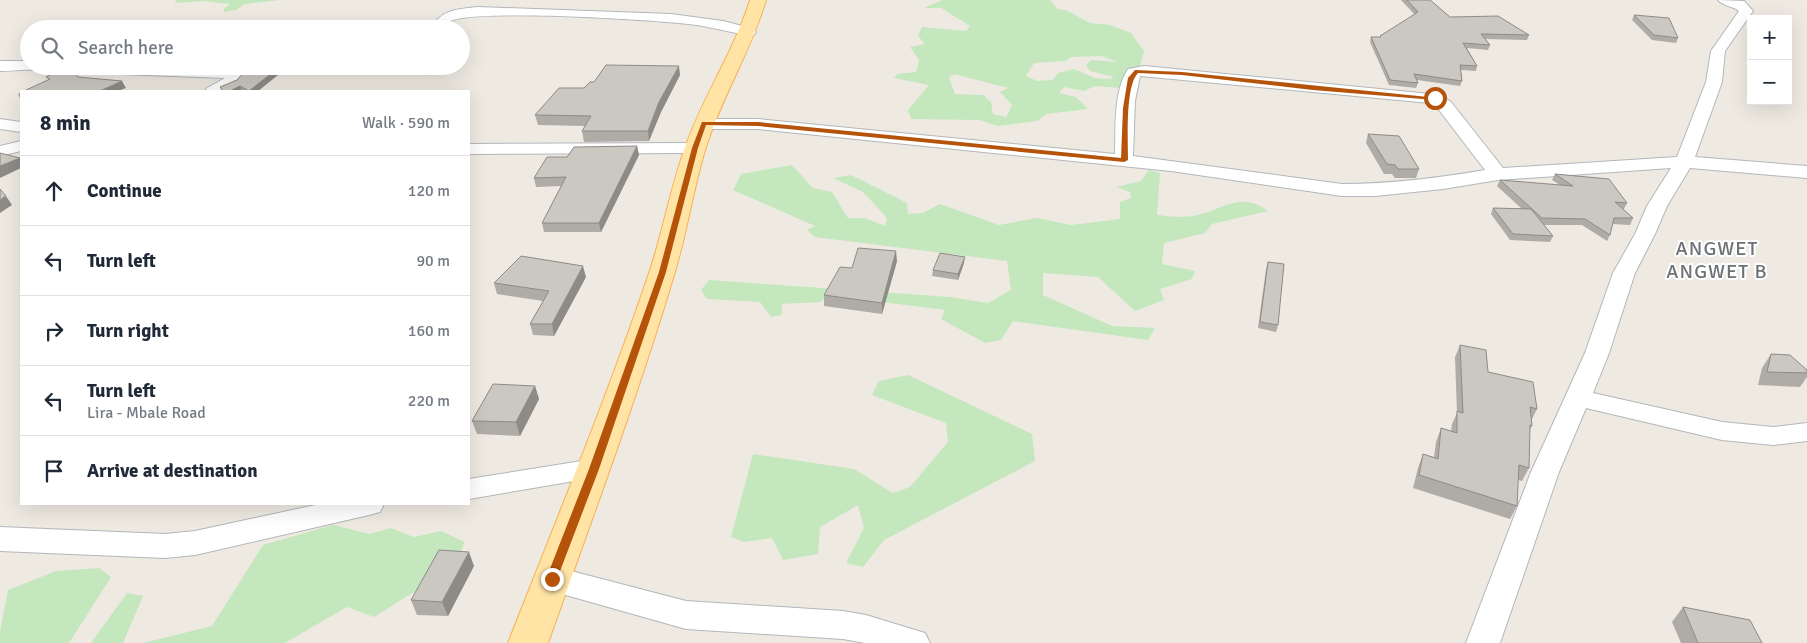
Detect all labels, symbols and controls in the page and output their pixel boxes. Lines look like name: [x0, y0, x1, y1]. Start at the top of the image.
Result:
map controls: [1747, 15, 1792, 105]
button: +: [1747, 15, 1792, 60]
search box: [20, 20, 470, 75]
icon: search: [38, 34, 66, 62]
text: Search here: [78, 36, 174, 60]
button: −: [1747, 60, 1792, 105]
route start: [1424, 87, 1447, 110]
text: 8 min: [40, 110, 91, 136]
text: Walk · 590 m: [362, 113, 450, 133]
icon: ahead: [40, 177, 68, 205]
text: Continue: [87, 179, 162, 203]
text: 120 m: [408, 181, 450, 201]
district label: ANGWET ANGWET B: [1666, 236, 1768, 284]
icon: left: [40, 247, 68, 275]
text: Turn left: [87, 249, 156, 273]
text: 90 m: [416, 251, 450, 271]
icon: right: [40, 317, 68, 345]
text: Turn right: [87, 319, 169, 343]
text: 160 m: [408, 321, 450, 341]
text: Turn left: [87, 379, 156, 403]
icon: left: [40, 387, 68, 415]
text: 220 m: [408, 391, 450, 411]
text: Lira - Mbale Road: [87, 403, 206, 423]
icon: arrive: [40, 457, 68, 485]
text: Arrive at destination: [87, 459, 258, 483]
route end: [541, 568, 564, 591]

